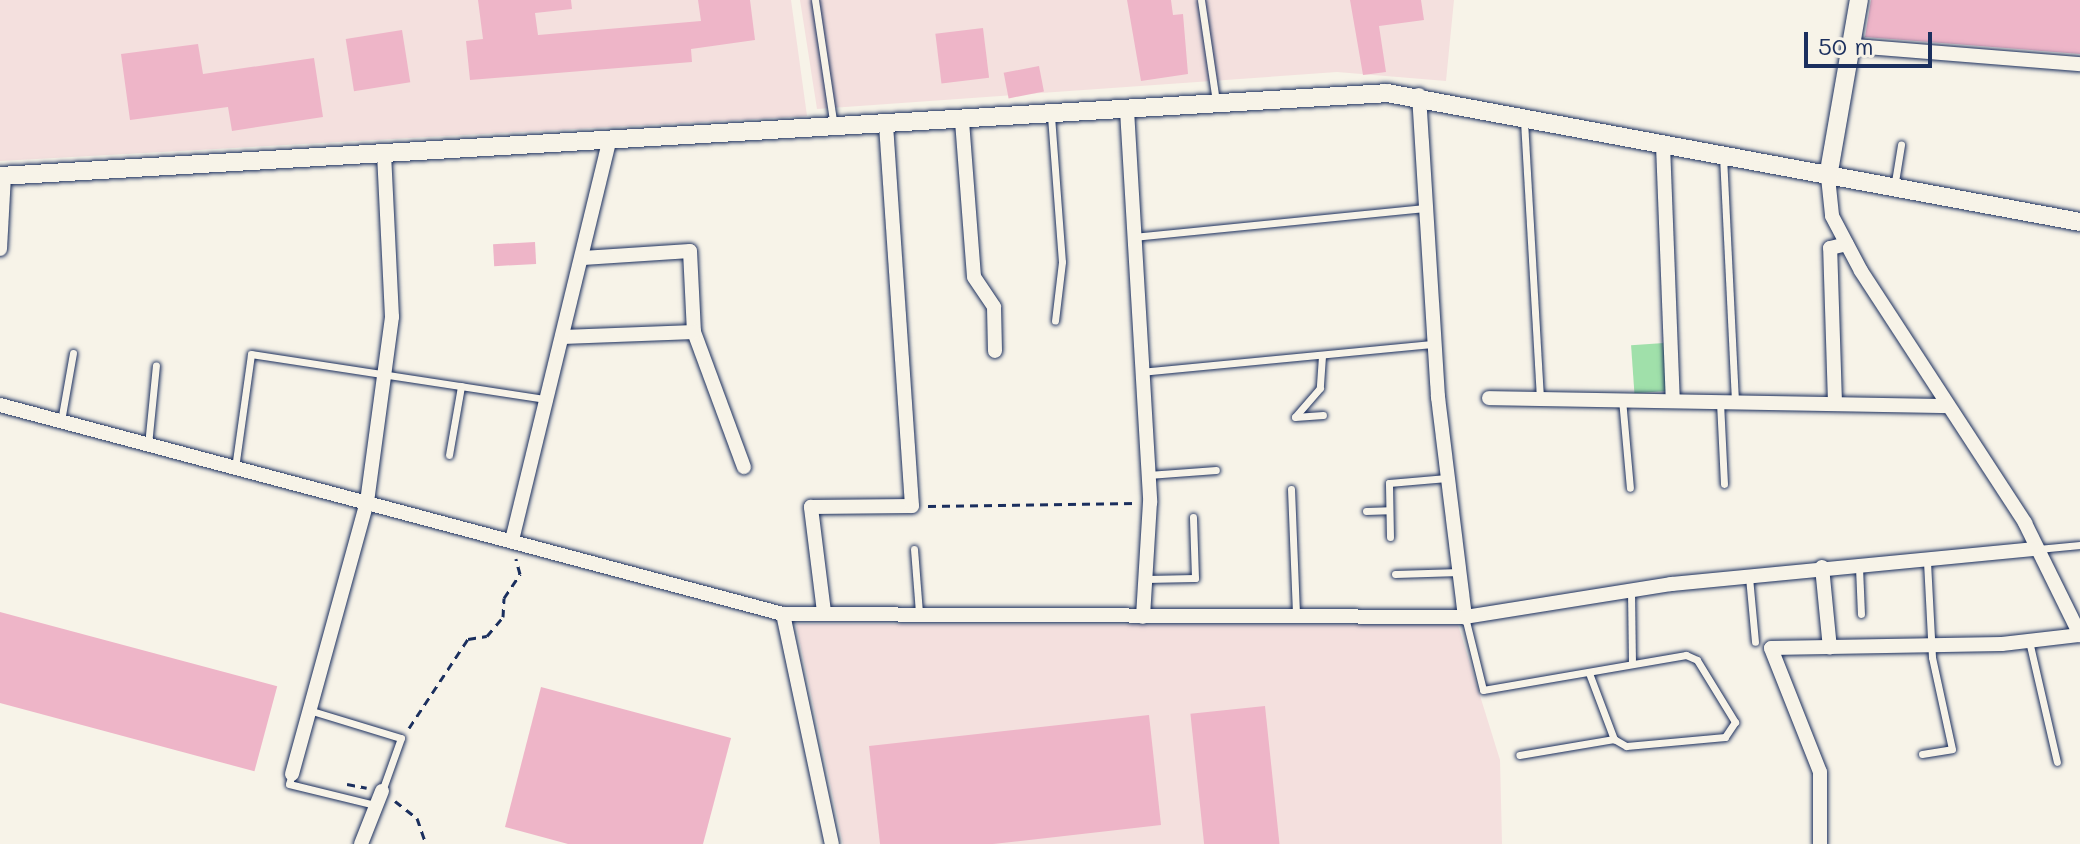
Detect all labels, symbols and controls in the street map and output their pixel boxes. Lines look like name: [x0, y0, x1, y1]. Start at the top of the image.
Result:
scale bar: [1808, 16, 1936, 66]
text: 50 m: [1818, 30, 1874, 61]

